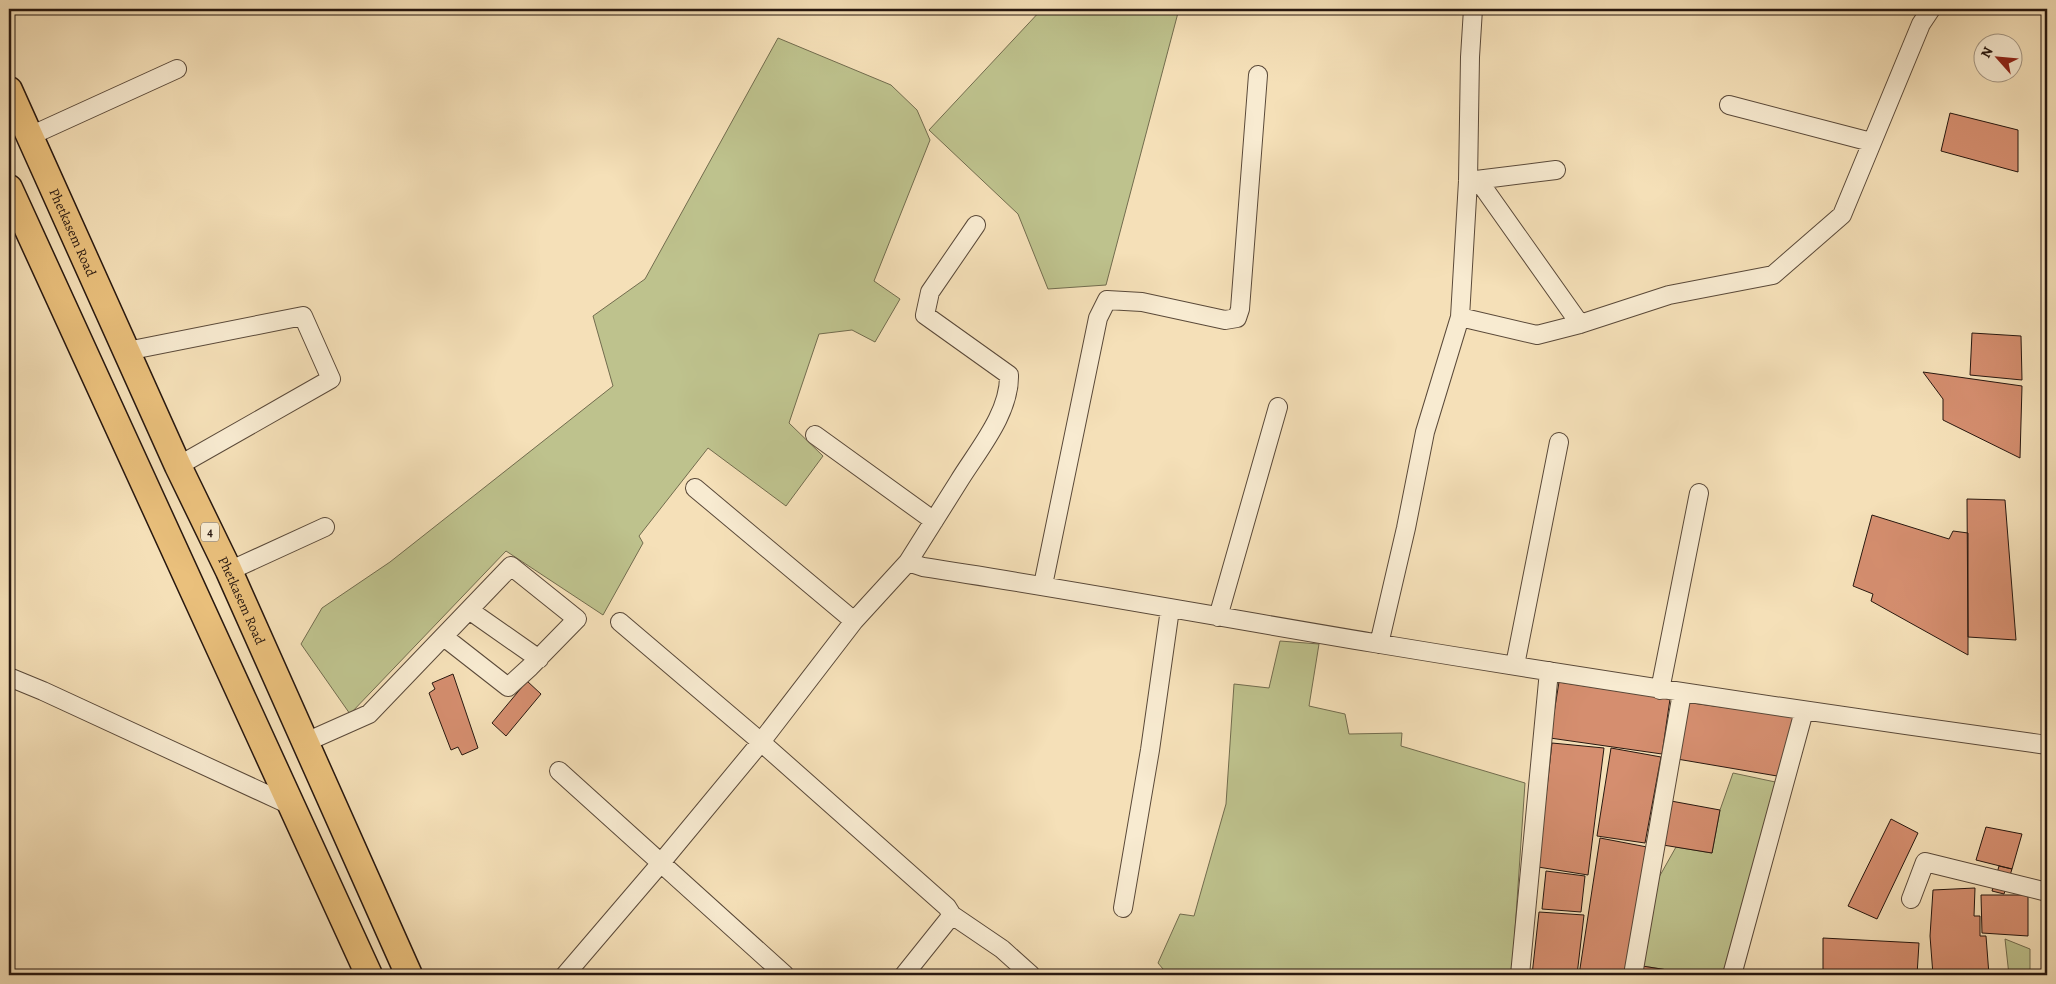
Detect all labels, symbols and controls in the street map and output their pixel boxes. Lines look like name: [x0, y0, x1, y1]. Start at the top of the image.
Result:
north arrow: [1974, 32, 2024, 82]
text: N: [1976, 43, 1998, 61]
street label: Phetkasem Road: [44, 185, 101, 280]
road number: 4: [201, 522, 219, 542]
street label: Phetkasem Road: [213, 553, 270, 648]

